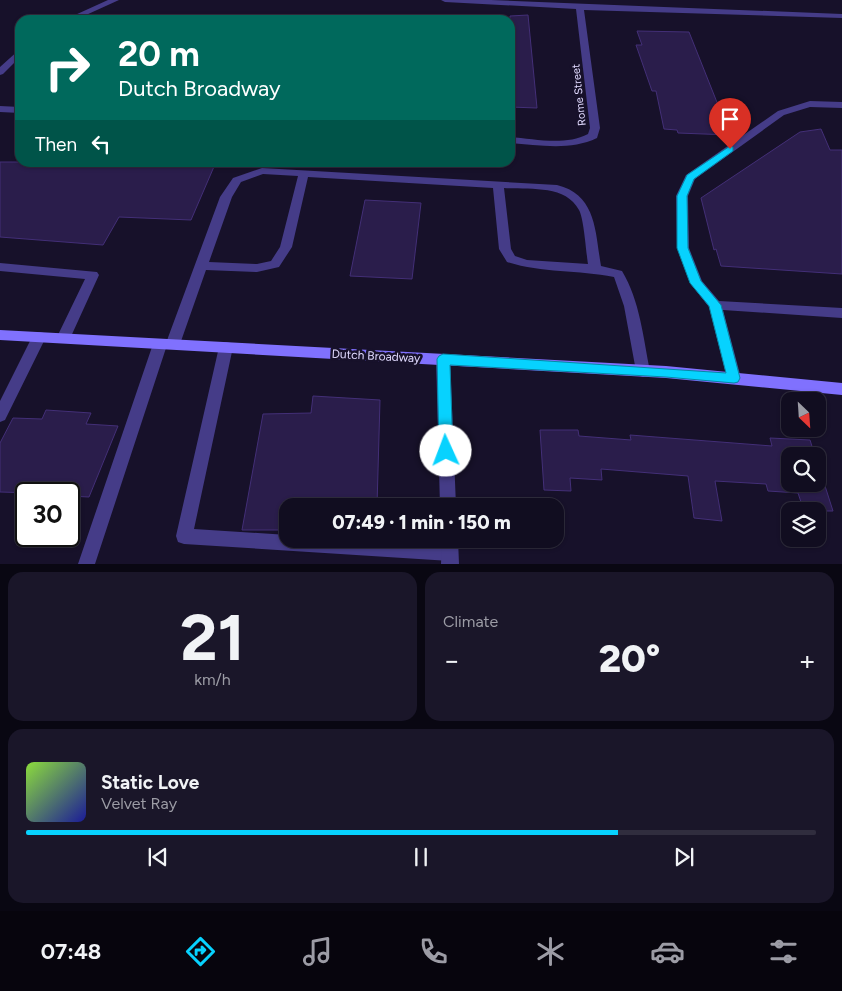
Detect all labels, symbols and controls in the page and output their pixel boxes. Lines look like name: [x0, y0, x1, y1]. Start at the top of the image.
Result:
text: 20 m: [118, 33, 200, 75]
icon: right: [35, 35, 100, 100]
street label: Rome Street: [569, 63, 589, 127]
text: Dutch Broadway: [118, 75, 281, 102]
pin: [709, 98, 751, 149]
icon: arrive: [716, 105, 744, 133]
icon: left: [87, 130, 115, 158]
text: Then: [35, 133, 77, 156]
street label: Dutch Broadway: [331, 347, 421, 365]
north arrow: [781, 392, 826, 438]
map controls: [781, 392, 826, 547]
position arrow: [419, 424, 471, 476]
button: search: [781, 447, 826, 492]
speed limit sign: 30: [15, 482, 80, 547]
button: layers: [781, 502, 826, 547]
text: 07:49 · 1 min · 150 m: [332, 511, 511, 534]
text: 21: [180, 598, 245, 676]
text: Climate: [443, 612, 498, 631]
text: 20°: [599, 636, 660, 682]
text: −: [443, 643, 460, 677]
text: +: [799, 643, 816, 677]
text: km/h: [194, 670, 231, 689]
text: Static Love: [101, 771, 199, 794]
text: Velvet Ray: [101, 794, 177, 813]
icon: previous: [144, 843, 172, 871]
icon: pause: [407, 843, 435, 871]
icon: next: [670, 843, 698, 871]
icon: directions: [183, 934, 218, 969]
icon: music: [300, 934, 335, 969]
icon: phone: [416, 934, 451, 969]
icon: climate: [533, 934, 568, 969]
icon: car: [650, 934, 685, 969]
icon: filters: [766, 934, 801, 969]
text: 07:48: [41, 938, 101, 965]

